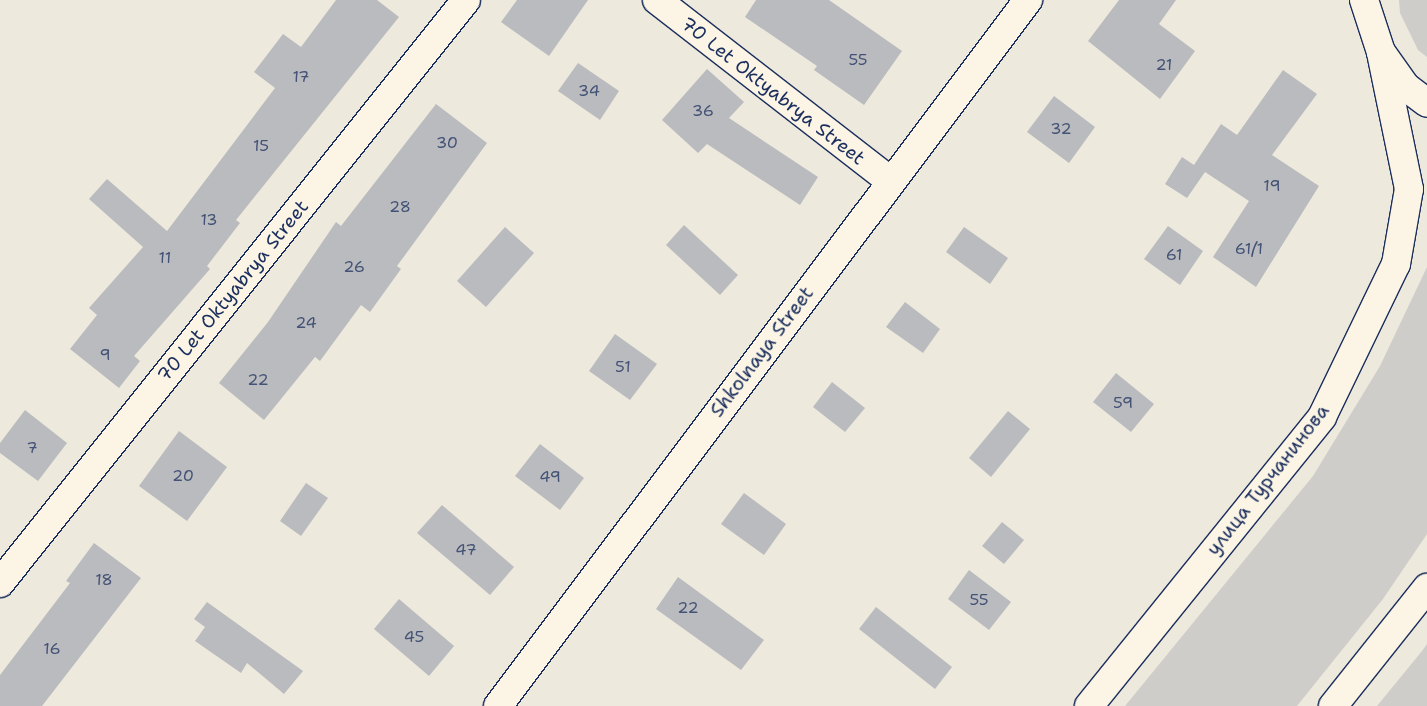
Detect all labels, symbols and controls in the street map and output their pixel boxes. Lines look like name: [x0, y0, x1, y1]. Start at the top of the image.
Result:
street label: 70 Let Oktyabrya Street: [677, 12, 869, 170]
house number: 55: [848, 50, 868, 70]
house number: 21: [1155, 55, 1173, 75]
house number: 17: [292, 67, 310, 87]
house number: 34: [578, 81, 600, 101]
house number: 36: [692, 101, 714, 121]
house number: 32: [1050, 119, 1072, 139]
house number: 30: [436, 133, 458, 153]
house number: 15: [253, 136, 269, 156]
house number: 19: [1263, 176, 1281, 196]
street label: 70 Let Oktyabrya Street: [153, 196, 313, 386]
house number: 28: [389, 197, 411, 217]
house number: 13: [200, 210, 218, 230]
house number: 61/1: [1235, 239, 1263, 259]
house number: 61: [1166, 245, 1182, 265]
house number: 11: [159, 248, 171, 268]
house number: 26: [343, 257, 365, 277]
street label: Shkolnaya Street: [706, 282, 818, 422]
house number: 24: [295, 313, 317, 333]
house number: 9: [99, 345, 111, 365]
house number: 51: [615, 357, 631, 377]
house number: 22: [247, 370, 269, 390]
house number: 59: [1113, 393, 1133, 413]
street label: улица Турчанинова: [1202, 400, 1334, 560]
house number: 7: [26, 438, 38, 458]
house number: 20: [172, 466, 194, 486]
house number: 49: [539, 467, 561, 487]
house number: 47: [455, 540, 477, 560]
house number: 18: [95, 570, 113, 590]
house number: 55: [969, 590, 989, 610]
house number: 22: [677, 598, 699, 618]
house number: 45: [404, 627, 424, 647]
house number: 16: [43, 639, 61, 659]

